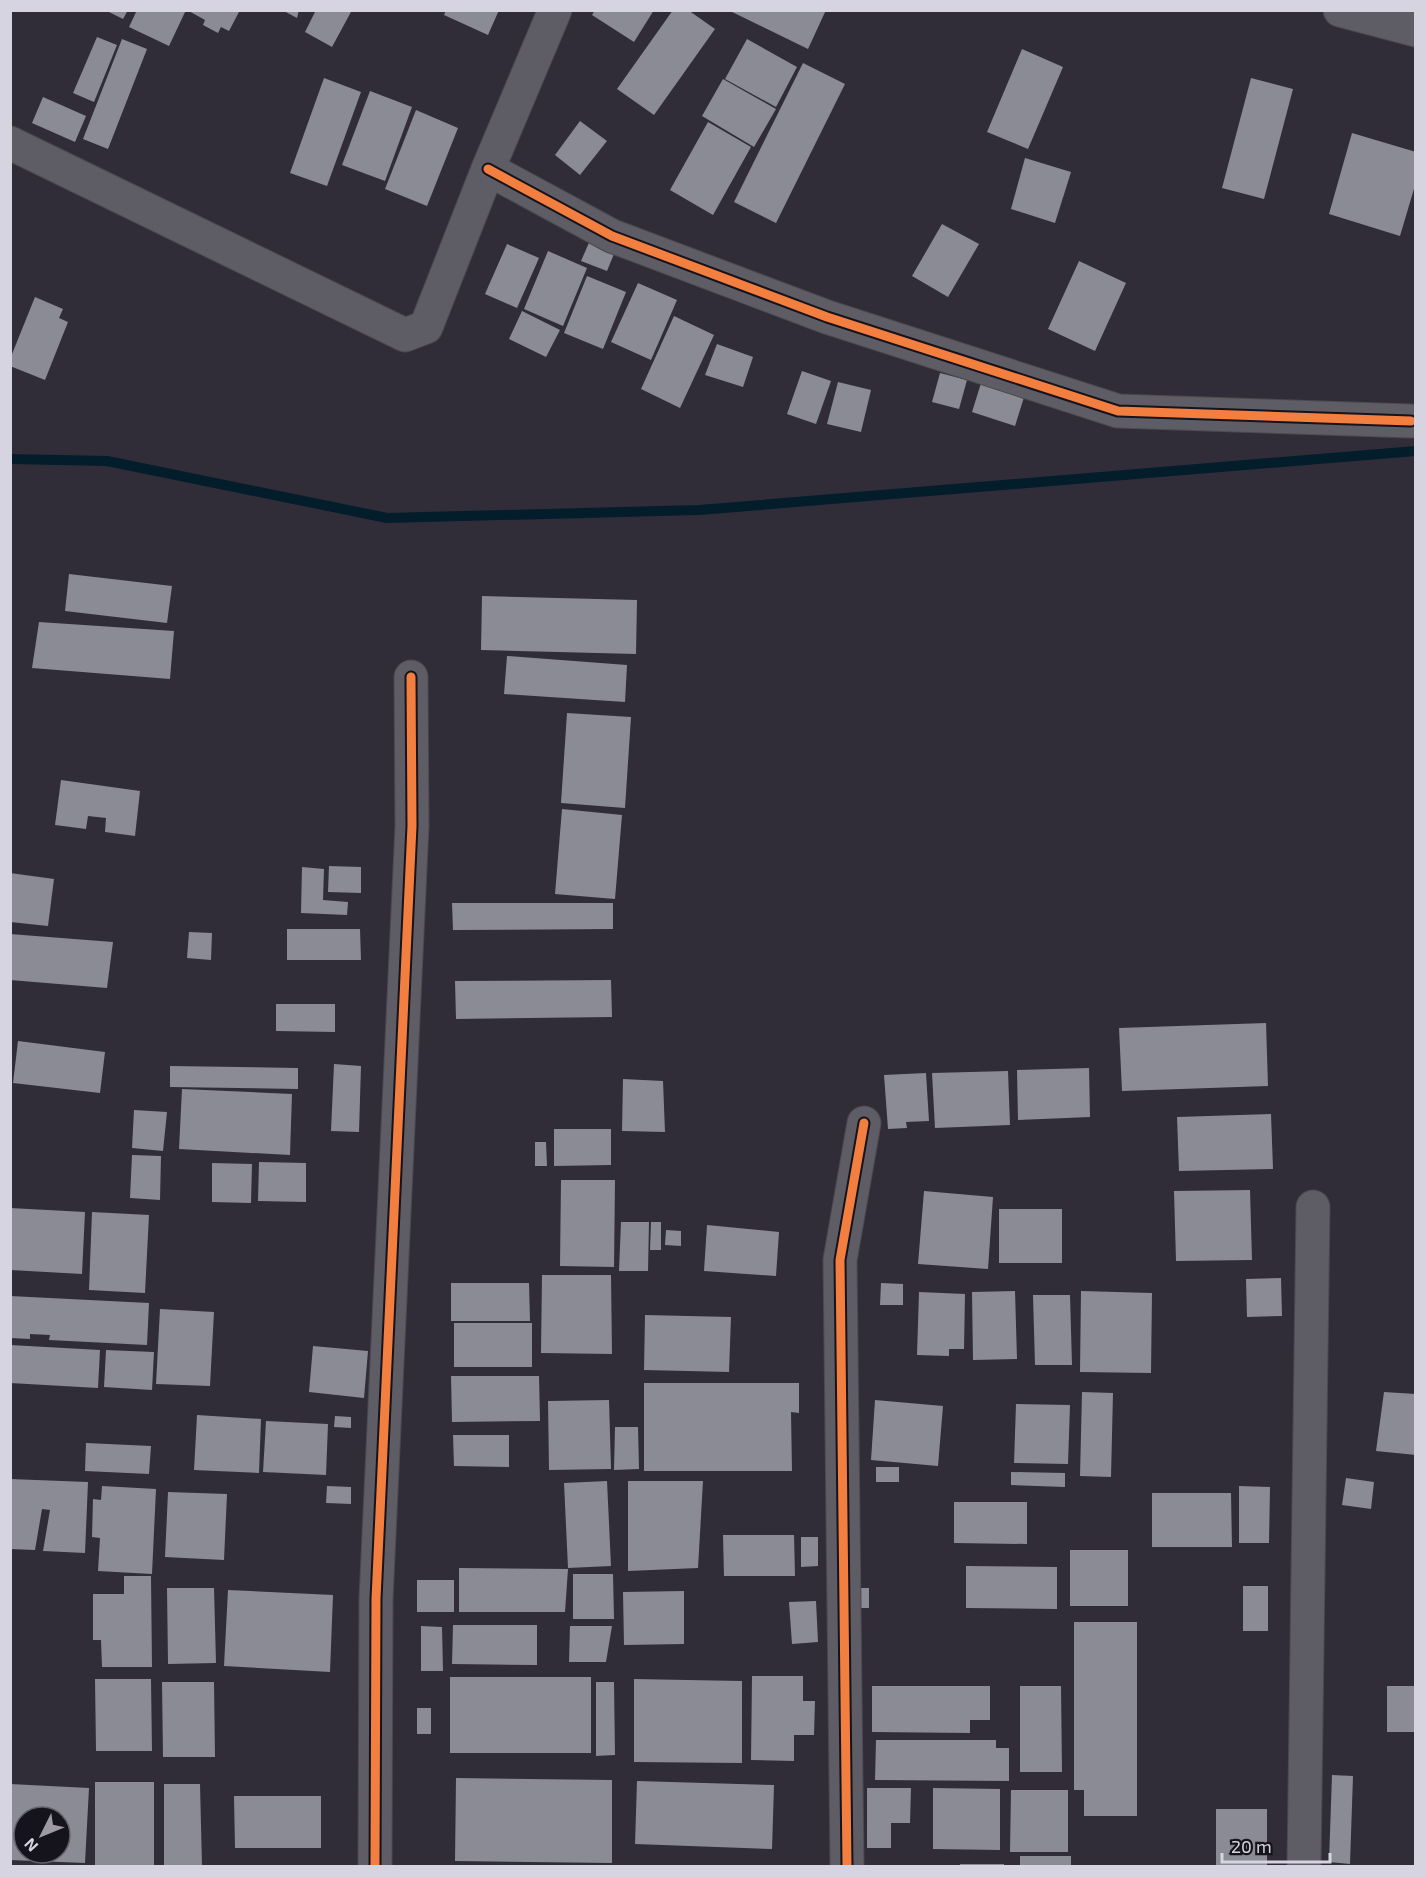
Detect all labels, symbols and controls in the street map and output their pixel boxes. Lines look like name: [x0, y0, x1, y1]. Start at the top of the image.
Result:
north arrow: [12, 1805, 72, 1865]
scale bar: [1222, 1826, 1330, 1864]
text: N: [20, 1835, 42, 1856]
text: 20 m: [1231, 1835, 1272, 1857]

